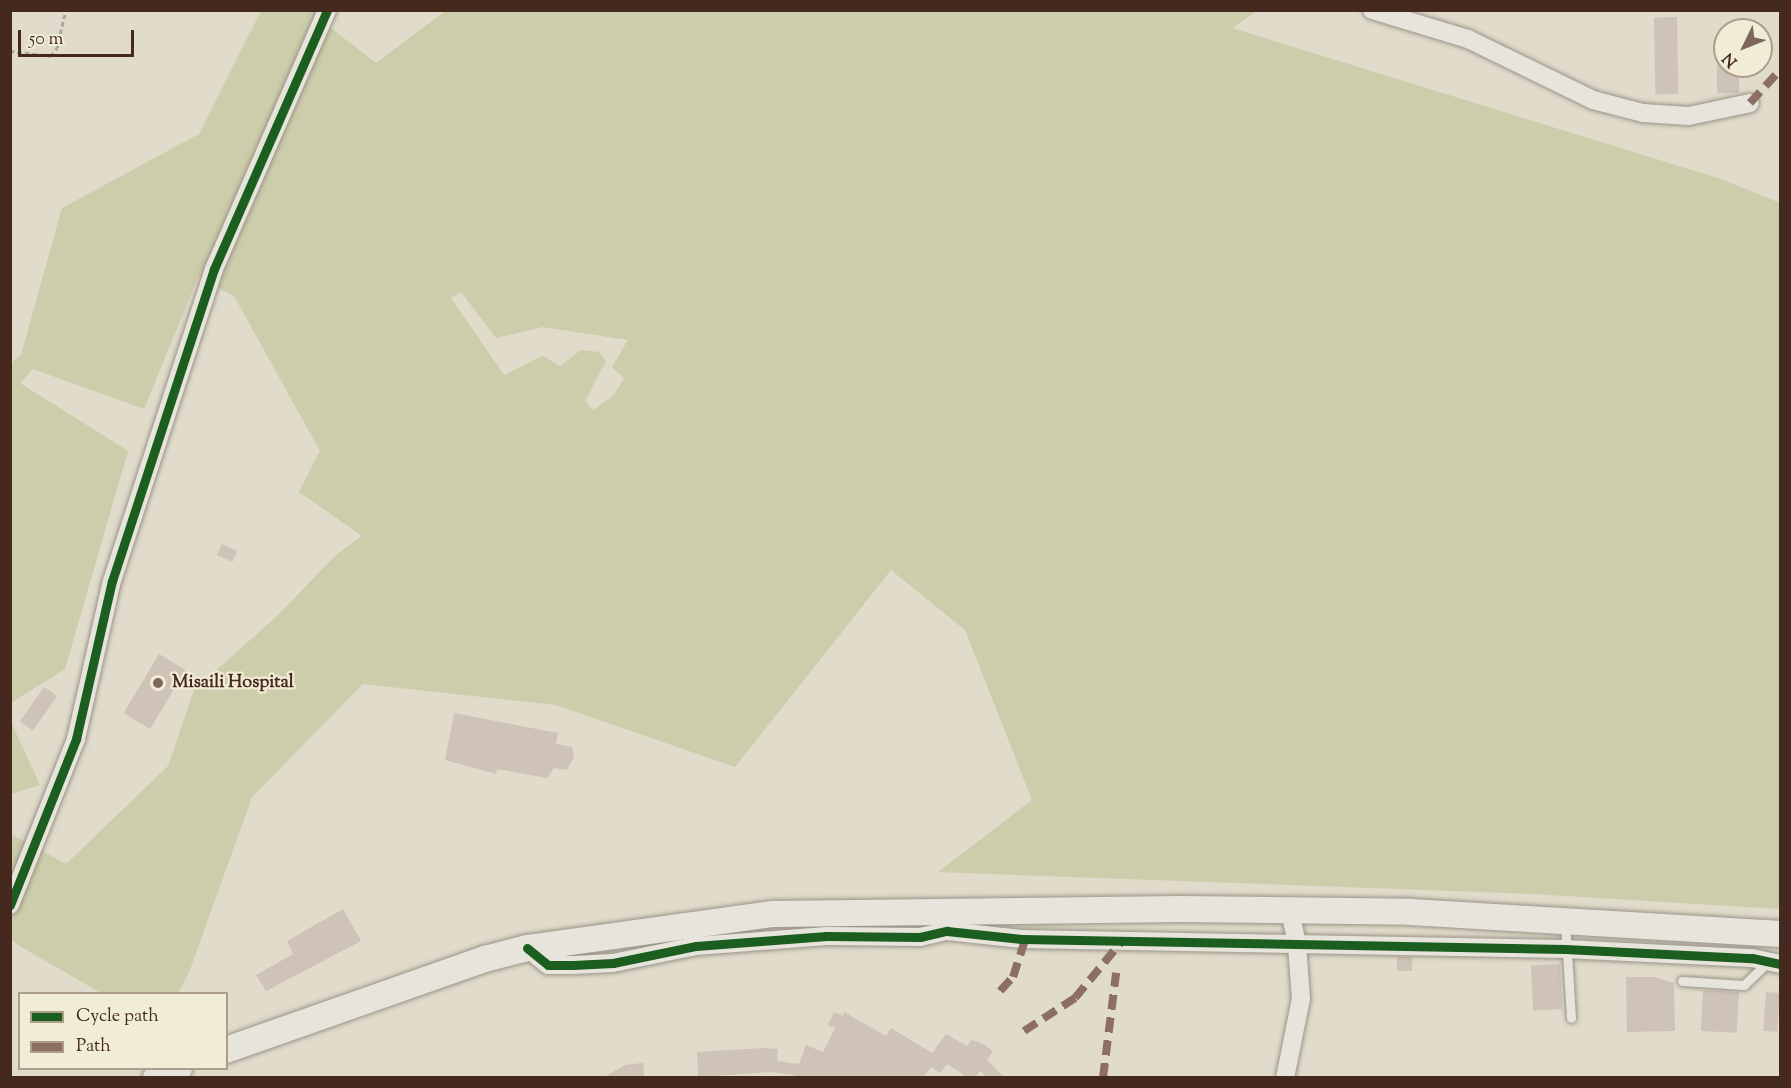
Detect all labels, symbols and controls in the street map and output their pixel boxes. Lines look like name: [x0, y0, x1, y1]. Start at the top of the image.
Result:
scale bar: [21, 18, 136, 56]
north arrow: [1713, 18, 1773, 78]
text: 50 m: [29, 27, 63, 53]
text: N: [1718, 47, 1744, 72]
place label: Misaili Hospital: [172, 672, 294, 694]
marker: Misaili Hospital: [149, 674, 167, 692]
legend: [18, 992, 228, 1070]
text: Cycle path: [76, 1004, 159, 1030]
text: Path: [76, 1034, 111, 1060]

